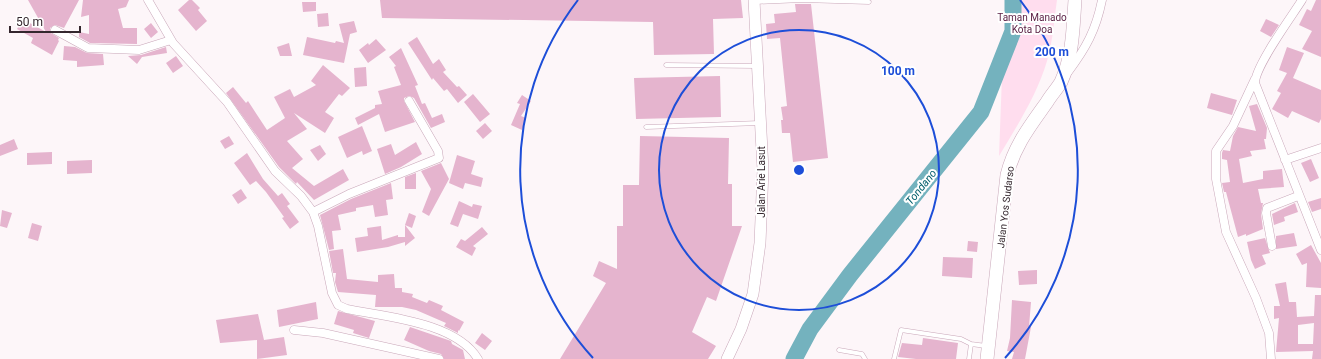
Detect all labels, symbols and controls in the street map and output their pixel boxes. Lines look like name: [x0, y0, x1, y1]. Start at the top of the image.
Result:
scale bar: [10, 8, 80, 34]
park label: Taman Manado Kota Doa: [997, 12, 1067, 35]
text: 50 m: [16, 15, 43, 29]
text: 200 m: [1035, 45, 1069, 59]
text: 100 m: [881, 64, 915, 78]
street label: Jalan Arie Lasut: [756, 146, 767, 218]
centre of rings: [792, 163, 806, 177]
street label: Jalan Yos Sudarso: [995, 165, 1016, 249]
water label: Tondano: [903, 167, 940, 208]

